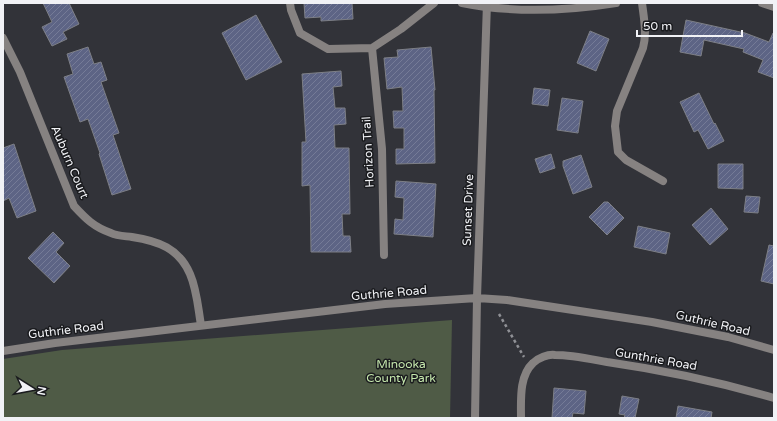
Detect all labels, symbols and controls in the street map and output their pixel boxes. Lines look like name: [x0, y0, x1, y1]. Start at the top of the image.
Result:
scale bar: [637, 12, 742, 38]
text: 50 m: [643, 19, 672, 33]
street label: Horizon Trail: [359, 116, 377, 188]
street label: Auburn Court: [48, 123, 92, 201]
street label: Sunset Drive: [460, 174, 476, 246]
street label: Guthrie Road: [351, 283, 427, 303]
street label: Guthrie Road: [674, 308, 752, 338]
street label: Guthrie Road: [27, 318, 105, 342]
street label: Gunthrie Road: [614, 345, 698, 373]
park label: Minooka County Park: [366, 357, 436, 385]
north arrow: [12, 369, 52, 409]
text: N: [34, 385, 49, 396]

